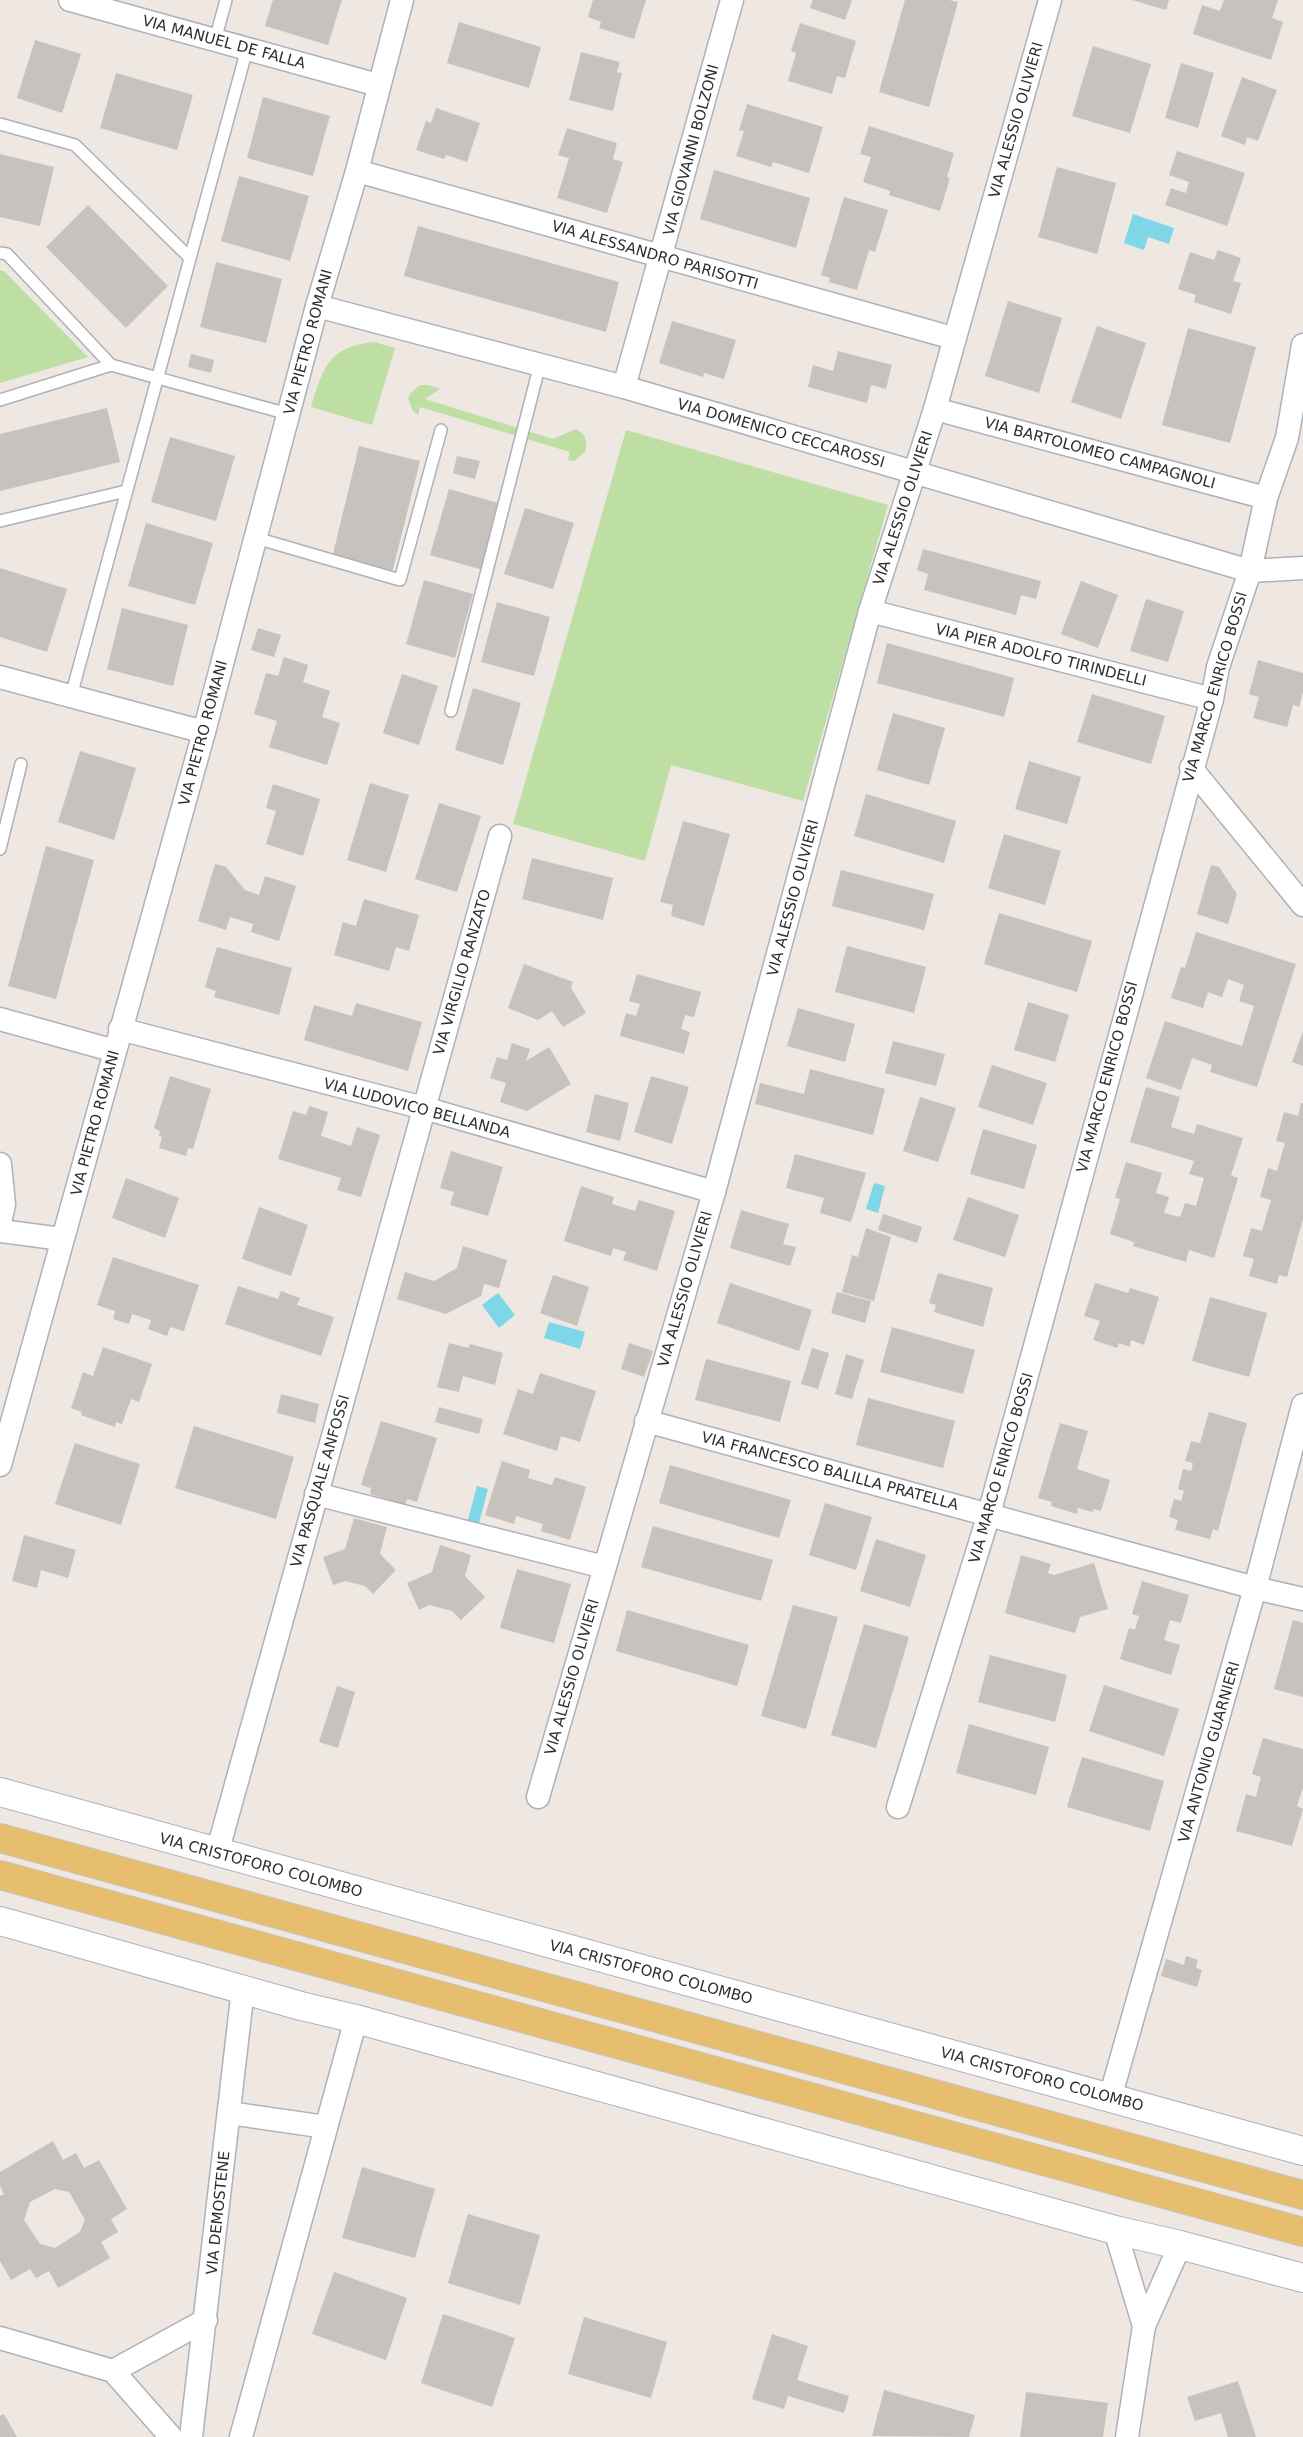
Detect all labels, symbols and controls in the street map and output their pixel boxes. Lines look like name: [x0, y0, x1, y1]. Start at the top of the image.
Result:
street label: VIA MANUEL DE FALLA: [140, 12, 308, 73]
street label: VIA ALESSIO OLIVIERI: [985, 40, 1047, 200]
street label: VIA GIOVANNI BOLZONI: [659, 62, 723, 238]
street label: VIA ALESSANDRO PARISOTTI: [550, 217, 760, 293]
street label: VIA PIETRO ROMANI: [280, 267, 336, 417]
street label: VIA DOMENICO CECCAROSSI: [675, 395, 887, 471]
street label: VIA BARTOLOMEO CAMPAGNOLI: [983, 413, 1217, 493]
street label: VIA ALESSIO OLIVIERI: [869, 428, 937, 588]
street label: VIA MARCO ENRICO BOSSI: [1179, 590, 1251, 784]
street label: VIA PIER ADOLFO TIRINDELLI: [934, 620, 1148, 690]
street label: VIA PIETRO ROMANI: [175, 658, 231, 808]
street label: VIA ALESSIO OLIVIERI: [763, 818, 823, 978]
street label: VIA VIRGILIO RANZATO: [430, 887, 494, 1057]
street label: VIA MARCO ENRICO BOSSI: [1073, 979, 1141, 1175]
street label: VIA PIETRO ROMANI: [67, 1048, 123, 1198]
street label: VIA LUDOVICO BELLANDA: [321, 1074, 513, 1142]
street label: VIA ALESSIO OLIVIERI: [654, 1209, 716, 1369]
street label: VIA MARCO ENRICO BOSSI: [965, 1371, 1037, 1565]
street label: VIA PASQUALE ANFOSSI: [287, 1393, 353, 1569]
street label: VIA FRANCESCO BALILLA PRATELLA: [699, 1428, 961, 1514]
street label: VIA ALESSIO OLIVIERI: [541, 1597, 603, 1757]
street label: VIA ANTONIO GUARNIERI: [1174, 1659, 1244, 1845]
street label: VIA CRISTOFORO COLOMBO: [157, 1829, 365, 1901]
street label: VIA CRISTOFORO COLOMBO: [547, 1936, 755, 2008]
street label: VIA CRISTOFORO COLOMBO: [938, 2043, 1146, 2115]
street label: VIA DEMOSTENE: [203, 2150, 233, 2276]

